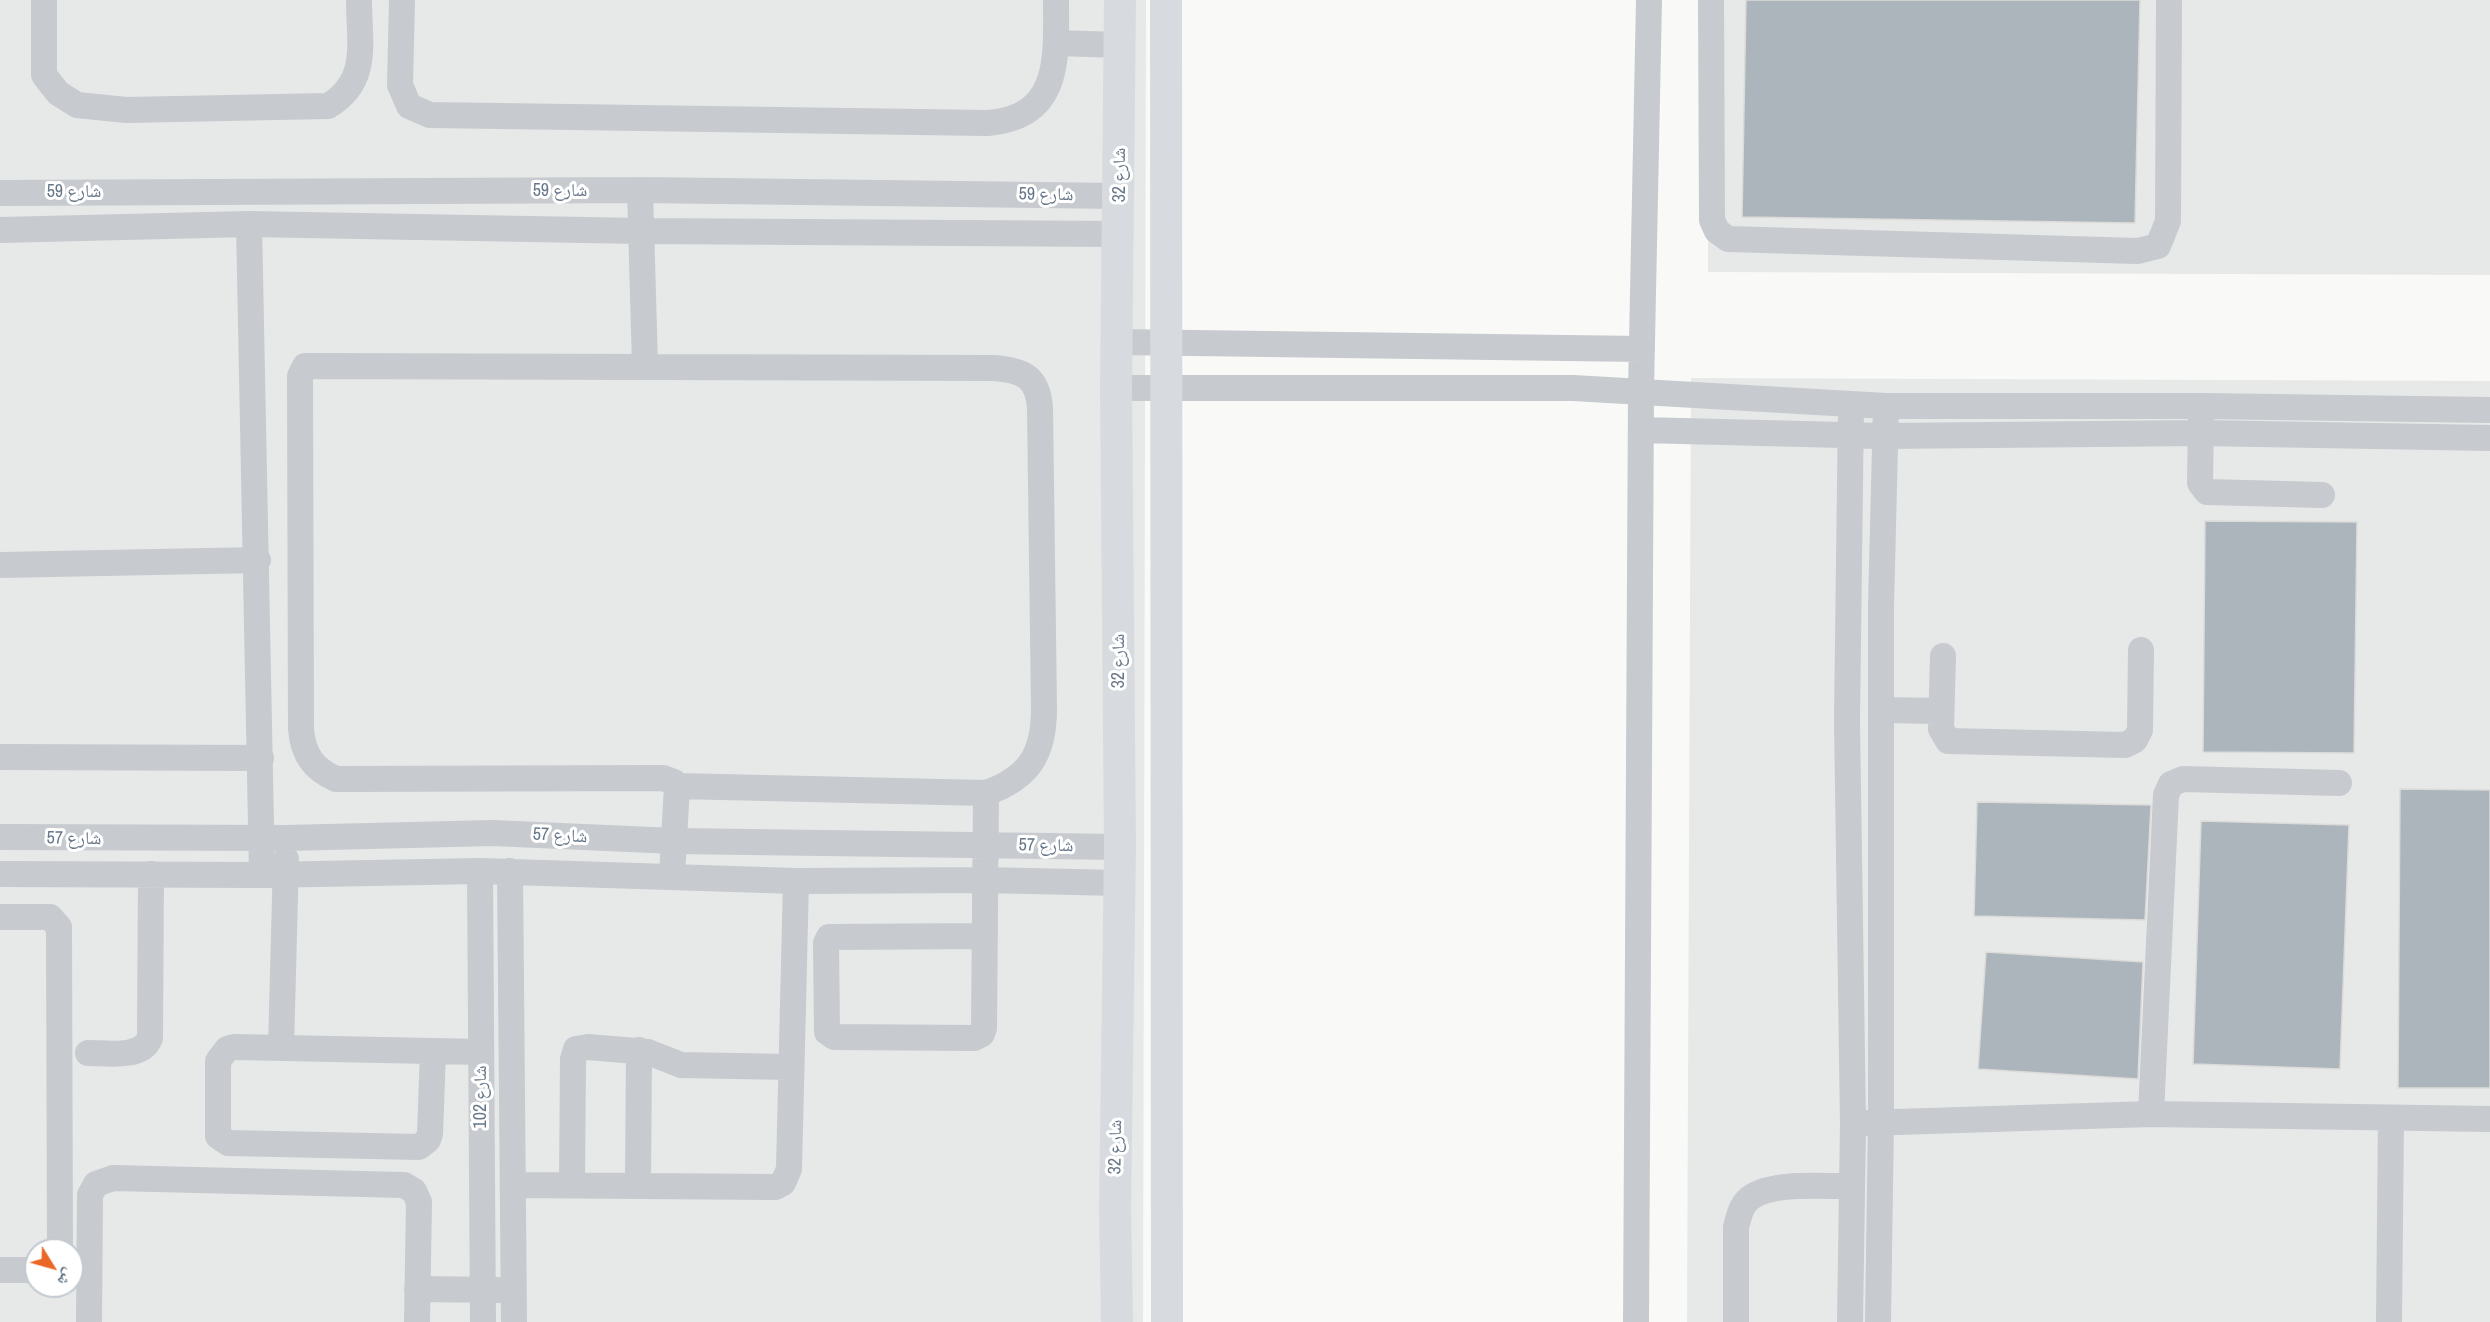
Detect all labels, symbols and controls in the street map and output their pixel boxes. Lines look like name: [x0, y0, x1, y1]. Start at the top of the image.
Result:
street label: شارع 32: [1109, 148, 1131, 202]
street label: شارع 59: [533, 180, 587, 202]
street label: شارع 59: [47, 181, 101, 203]
street label: شارع 59: [1018, 184, 1074, 206]
street label: شارع 32: [1108, 634, 1130, 688]
street label: شارع 57: [532, 824, 588, 848]
street label: شارع 57: [46, 828, 102, 850]
street label: شارع 57: [1018, 835, 1074, 857]
street label: شارع 102: [470, 1066, 492, 1128]
street label: شارع 32: [1105, 1119, 1127, 1175]
north arrow: [24, 1238, 84, 1298]
text: ش: [53, 1264, 81, 1291]

